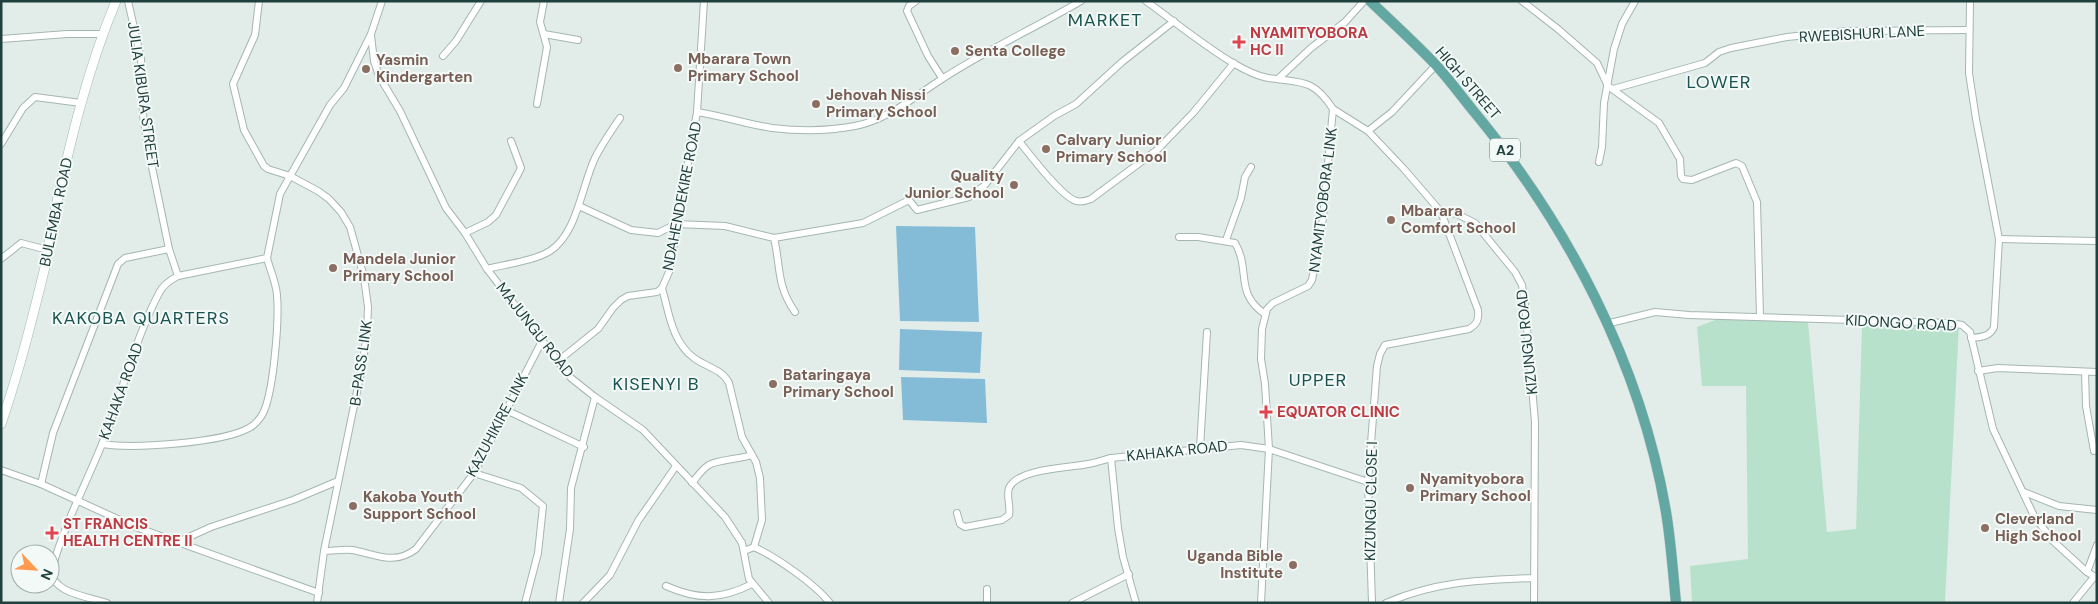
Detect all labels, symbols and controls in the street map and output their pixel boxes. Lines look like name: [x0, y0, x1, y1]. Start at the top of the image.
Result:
district label: MARKET: [1068, 8, 1142, 32]
street label: JULIA KIBURA STREET: [123, 20, 163, 170]
street label: RWEBISHURI LANE: [1799, 21, 1925, 47]
place label: NYAMITYOBORA HC II: [1250, 23, 1369, 60]
marker: NYAMITYOBORA HC II: [1232, 35, 1246, 49]
place label: Senta College: [965, 41, 1066, 61]
street label: HIGH STREET: [1431, 42, 1505, 124]
marker: Senta College: [949, 45, 961, 57]
place label: Mbarara Town Primary School: [688, 49, 799, 86]
place label: Yasmin Kindergarten: [376, 50, 472, 87]
marker: Mbarara Town Primary School: [672, 62, 684, 74]
marker: Yasmin Kindergarten: [360, 63, 372, 75]
district label: LOWER: [1686, 70, 1752, 94]
place label: Jehovah Nissi Primary School: [826, 85, 937, 122]
marker: Jehovah Nissi Primary School: [810, 98, 822, 110]
street label: NDAHENDEKIRE ROAD: [658, 120, 706, 272]
street label: NYAMITYOBORA LINK: [1304, 126, 1342, 274]
place label: Calvary Junior Primary School: [1056, 130, 1167, 167]
road number: A2: [1490, 138, 1520, 162]
marker: Calvary Junior Primary School: [1040, 143, 1052, 155]
street label: BULEMBA ROAD: [35, 156, 77, 268]
place label: Quality Junior School: [905, 166, 1004, 203]
marker: Quality Junior School: [1008, 179, 1020, 191]
place label: Mbarara Comfort School: [1401, 201, 1516, 238]
marker: Mbarara Comfort School: [1385, 214, 1397, 226]
place label: Mandela Junior Primary School: [343, 249, 456, 286]
marker: Mandela Junior Primary School: [327, 262, 339, 274]
street label: MAJUNGU ROAD: [492, 278, 578, 382]
street label: KIZUNGU ROAD: [1512, 288, 1542, 396]
district label: KAKOBA QUARTERS: [52, 306, 230, 330]
street label: KIDONGO ROAD: [1845, 310, 1957, 336]
street label: B-PASS LINK: [345, 319, 377, 407]
street label: KAHAKA ROAD: [94, 340, 148, 442]
place label: Bataringaya Primary School: [783, 365, 894, 402]
district label: UPPER: [1289, 368, 1347, 392]
street label: KAZUHIKIRE LINK: [461, 370, 533, 480]
district label: KISENYI B: [612, 372, 700, 396]
marker: Bataringaya Primary School: [767, 378, 779, 390]
place label: EQUATOR CLINIC: [1277, 402, 1400, 422]
marker: EQUATOR CLINIC: [1259, 405, 1273, 419]
street label: KAHAKA ROAD: [1125, 436, 1229, 466]
street label: KIZUNGU CLOSE I: [1360, 441, 1382, 561]
place label: Nyamityobora Primary School: [1420, 469, 1531, 506]
marker: Nyamityobora Primary School: [1404, 482, 1416, 494]
place label: Kakoba Youth Support School: [363, 487, 476, 524]
marker: Kakoba Youth Support School: [347, 500, 359, 512]
place label: Cleverland High School: [1995, 509, 2081, 546]
place label: ST FRANCIS HEALTH CENTRE II: [63, 514, 193, 551]
marker: Cleverland High School: [1979, 522, 1991, 534]
marker: ST FRANCIS HEALTH CENTRE II: [45, 526, 59, 540]
north arrow: [10, 544, 60, 594]
place label: Uganda Bible Institute: [1187, 546, 1283, 583]
marker: Uganda Bible Institute: [1287, 559, 1299, 571]
text: N: [36, 566, 57, 583]

